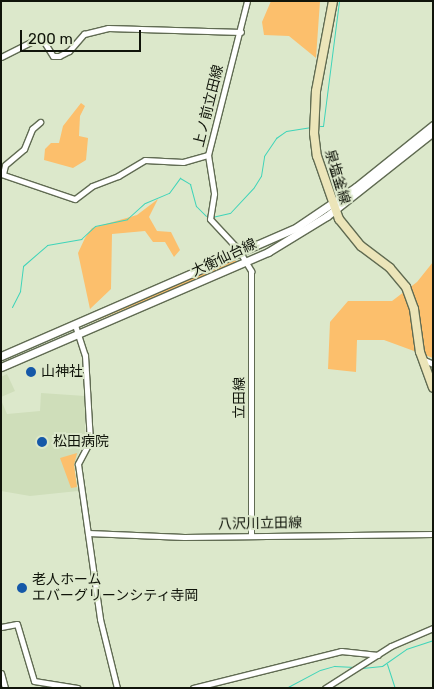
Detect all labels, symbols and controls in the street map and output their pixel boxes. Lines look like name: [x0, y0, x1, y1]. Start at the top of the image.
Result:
scale bar: [22, 20, 144, 52]
text: 200 m: [28, 30, 73, 48]
street label: 上ノ前立田線: [191, 63, 227, 149]
street label: 泉塩釜線: [321, 148, 353, 206]
street label: 大衡仙台線: [189, 236, 259, 280]
place label: 山神社: [41, 364, 83, 380]
marker: 山神社: [25, 366, 37, 378]
street label: 立田線: [232, 377, 248, 419]
place label: 松田病院: [53, 434, 109, 450]
marker: 松田病院: [35, 435, 49, 449]
street label: 八沢川立田線: [218, 515, 302, 533]
place label: 老人ホーム エバーグリーンシティ寺岡: [32, 572, 200, 604]
marker: 老人ホーム エバーグリーンシティ寺岡: [16, 582, 28, 594]

